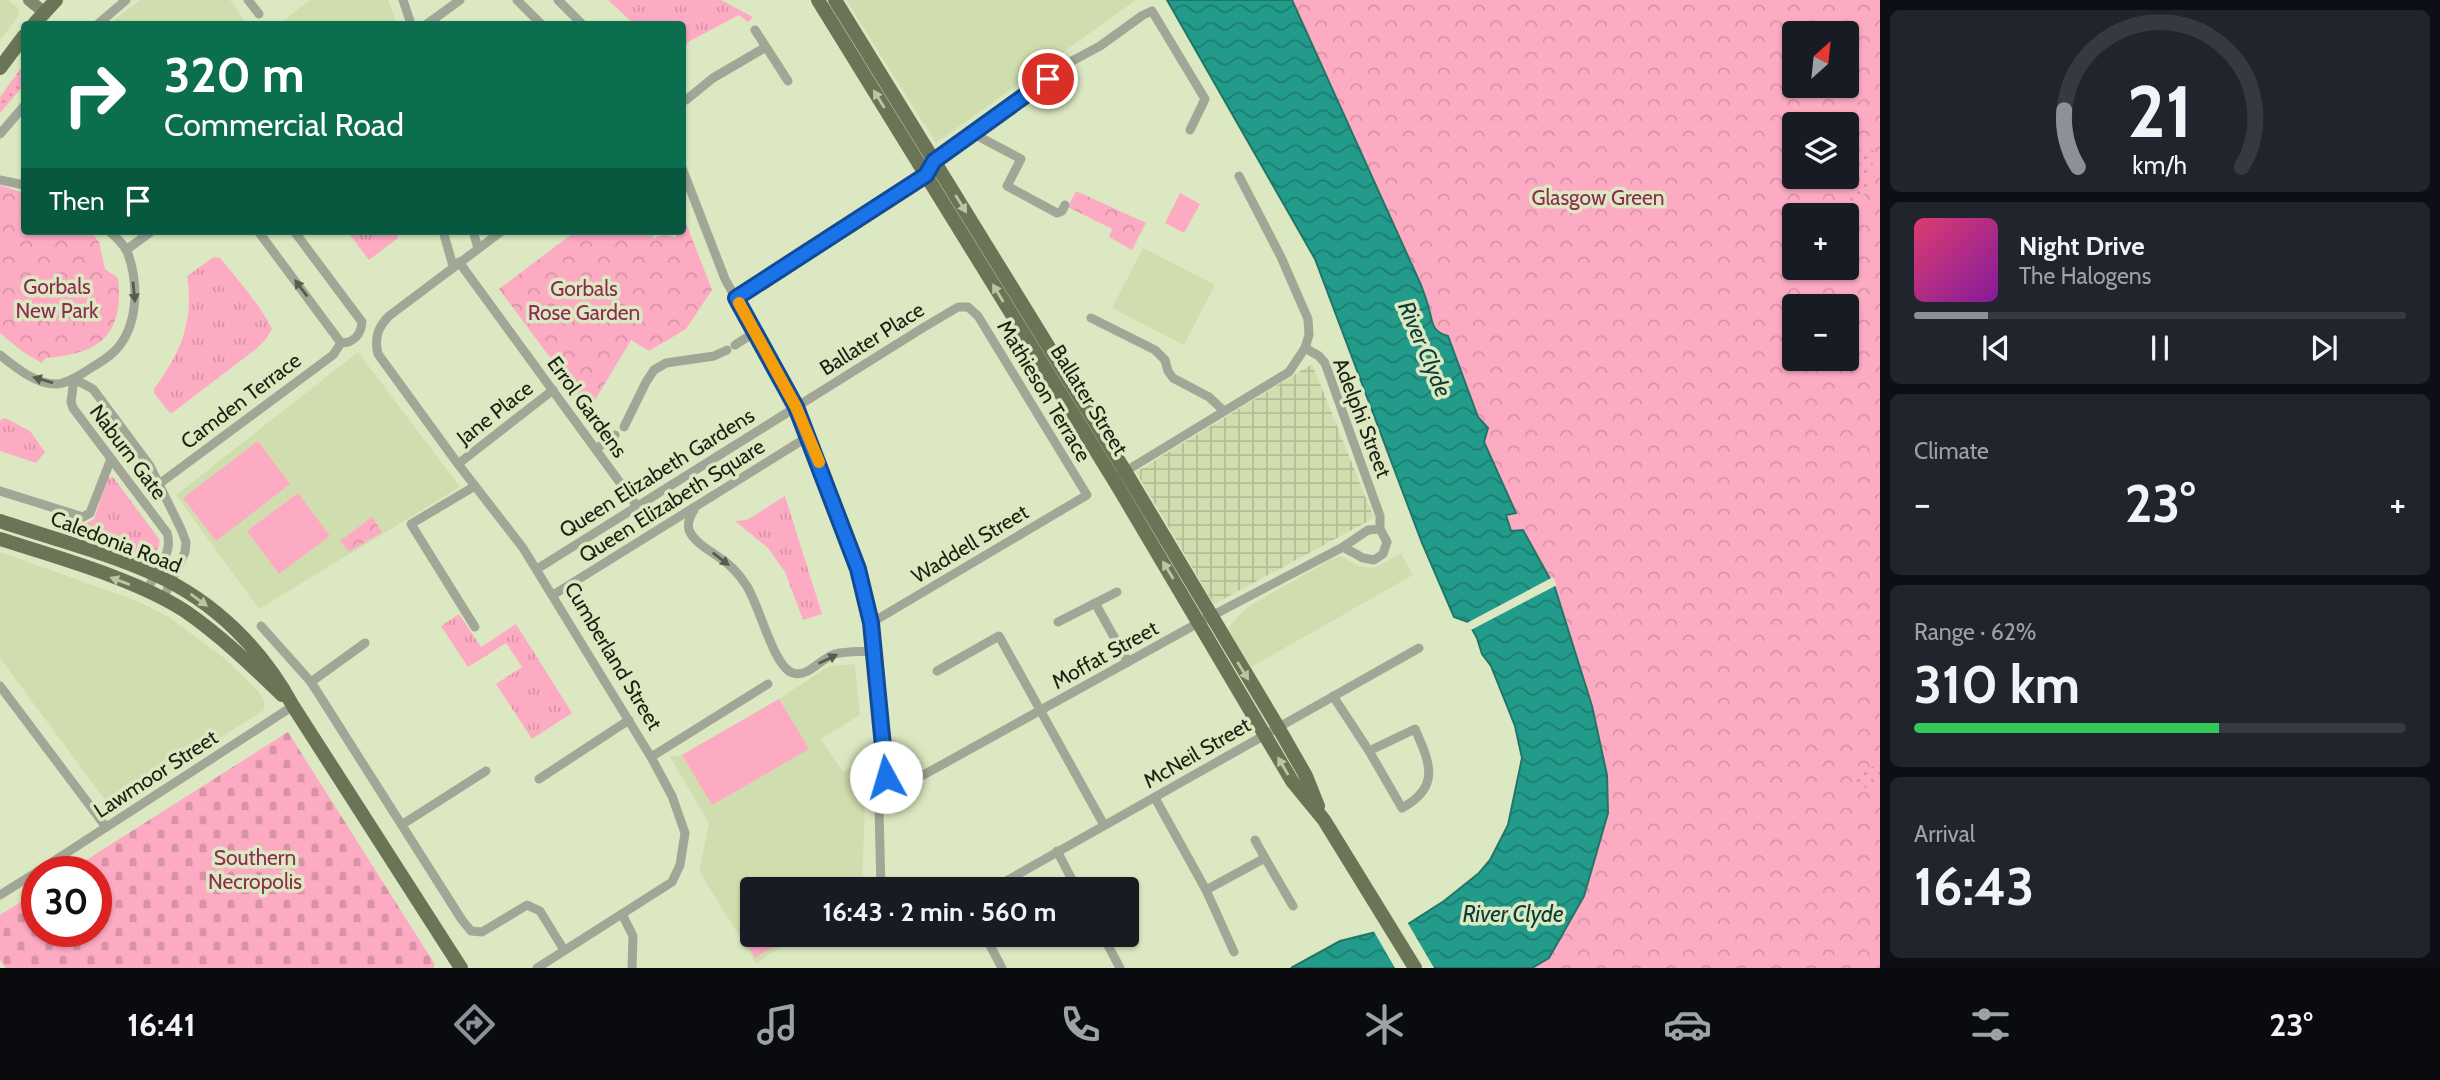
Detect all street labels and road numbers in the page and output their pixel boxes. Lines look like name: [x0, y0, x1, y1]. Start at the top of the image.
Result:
street label: Ballater Place: [815, 296, 929, 381]
street label: Mathieson Terrace: [992, 315, 1097, 466]
street label: Ballater Street: [1046, 340, 1133, 460]
street label: Camden Terrace: [176, 347, 306, 454]
street label: Errol Gardens: [542, 351, 633, 462]
street label: Adelphi Street: [1328, 354, 1397, 481]
street label: Jane Place: [451, 375, 538, 451]
street label: Naburn Gate: [85, 399, 172, 504]
street label: Queen Elizabeth Gardens: [555, 402, 759, 543]
street label: Queen Elizabeth Square: [574, 433, 769, 568]
street label: Waddell Street: [907, 499, 1033, 588]
street label: Caledonia Road: [47, 505, 185, 578]
street label: Cumberland Street: [559, 577, 667, 734]
street label: Moffat Street: [1047, 615, 1162, 694]
street label: McNeil Street: [1139, 712, 1255, 793]
street label: Lawmoor Street: [89, 724, 222, 823]

